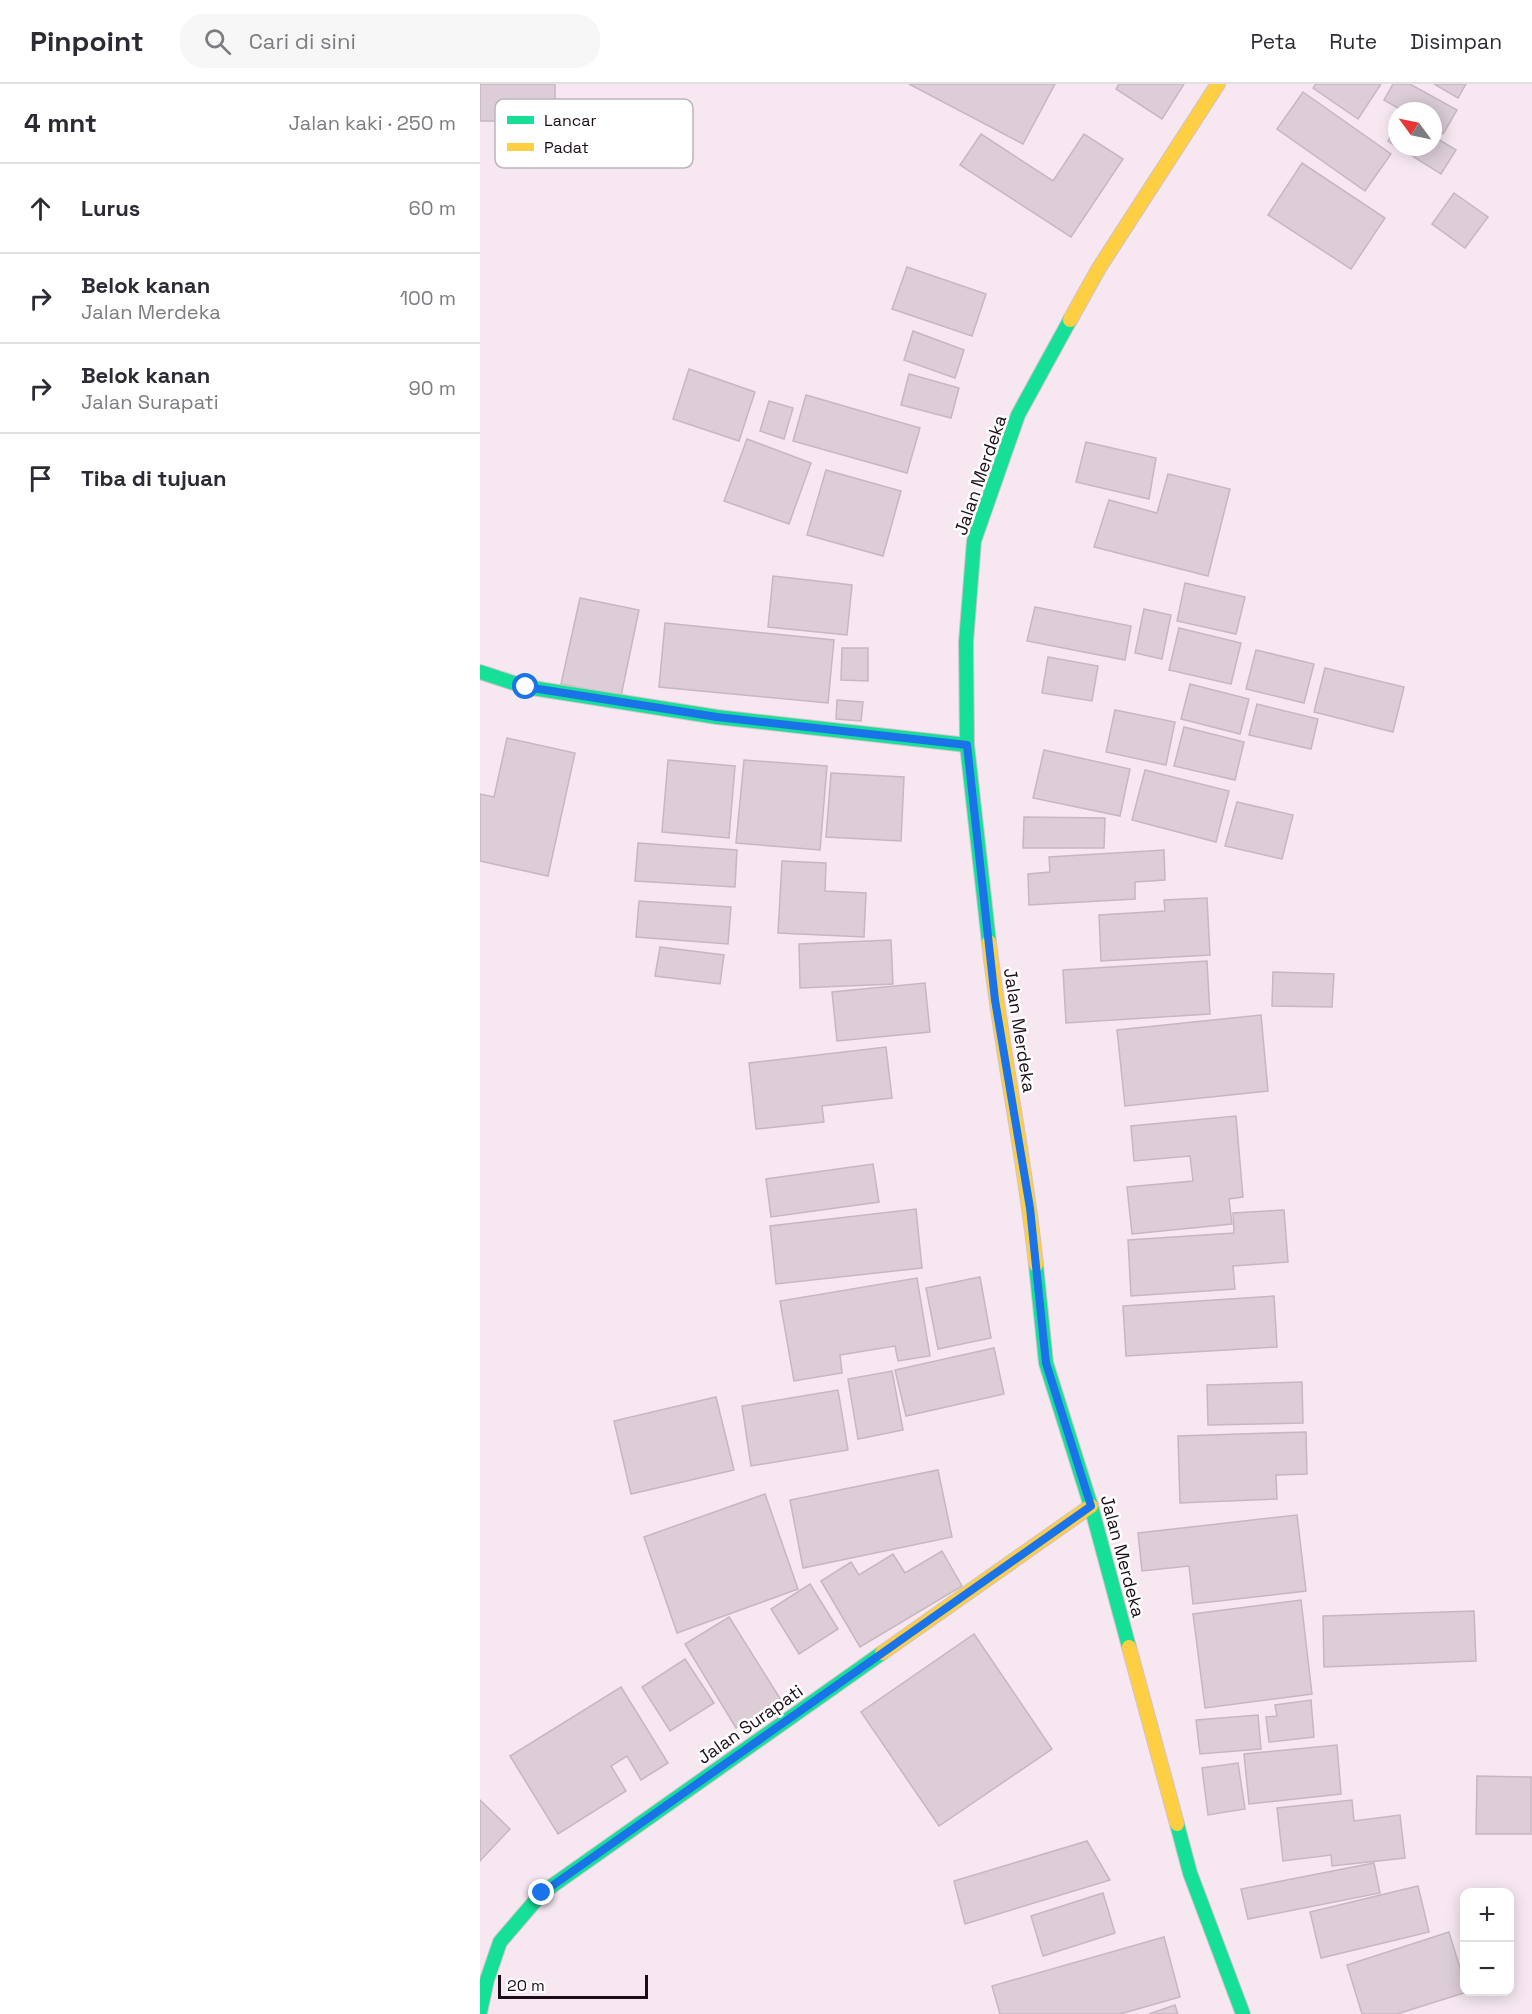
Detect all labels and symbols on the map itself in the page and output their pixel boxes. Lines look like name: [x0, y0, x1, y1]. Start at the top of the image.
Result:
legend: [495, 99, 693, 168]
north arrow: [1388, 102, 1442, 156]
text: Lancar: [544, 110, 597, 131]
text: Padat: [544, 137, 589, 158]
street label: Jalan Merdeka: [949, 412, 1011, 538]
route start: [512, 673, 538, 699]
street label: Jalan Merdeka: [999, 966, 1041, 1094]
street label: Jalan Merdeka: [1096, 1492, 1150, 1620]
street label: Jalan Surapati: [693, 1679, 807, 1769]
route end: [528, 1879, 554, 1905]
scale bar: [498, 1972, 648, 2000]

